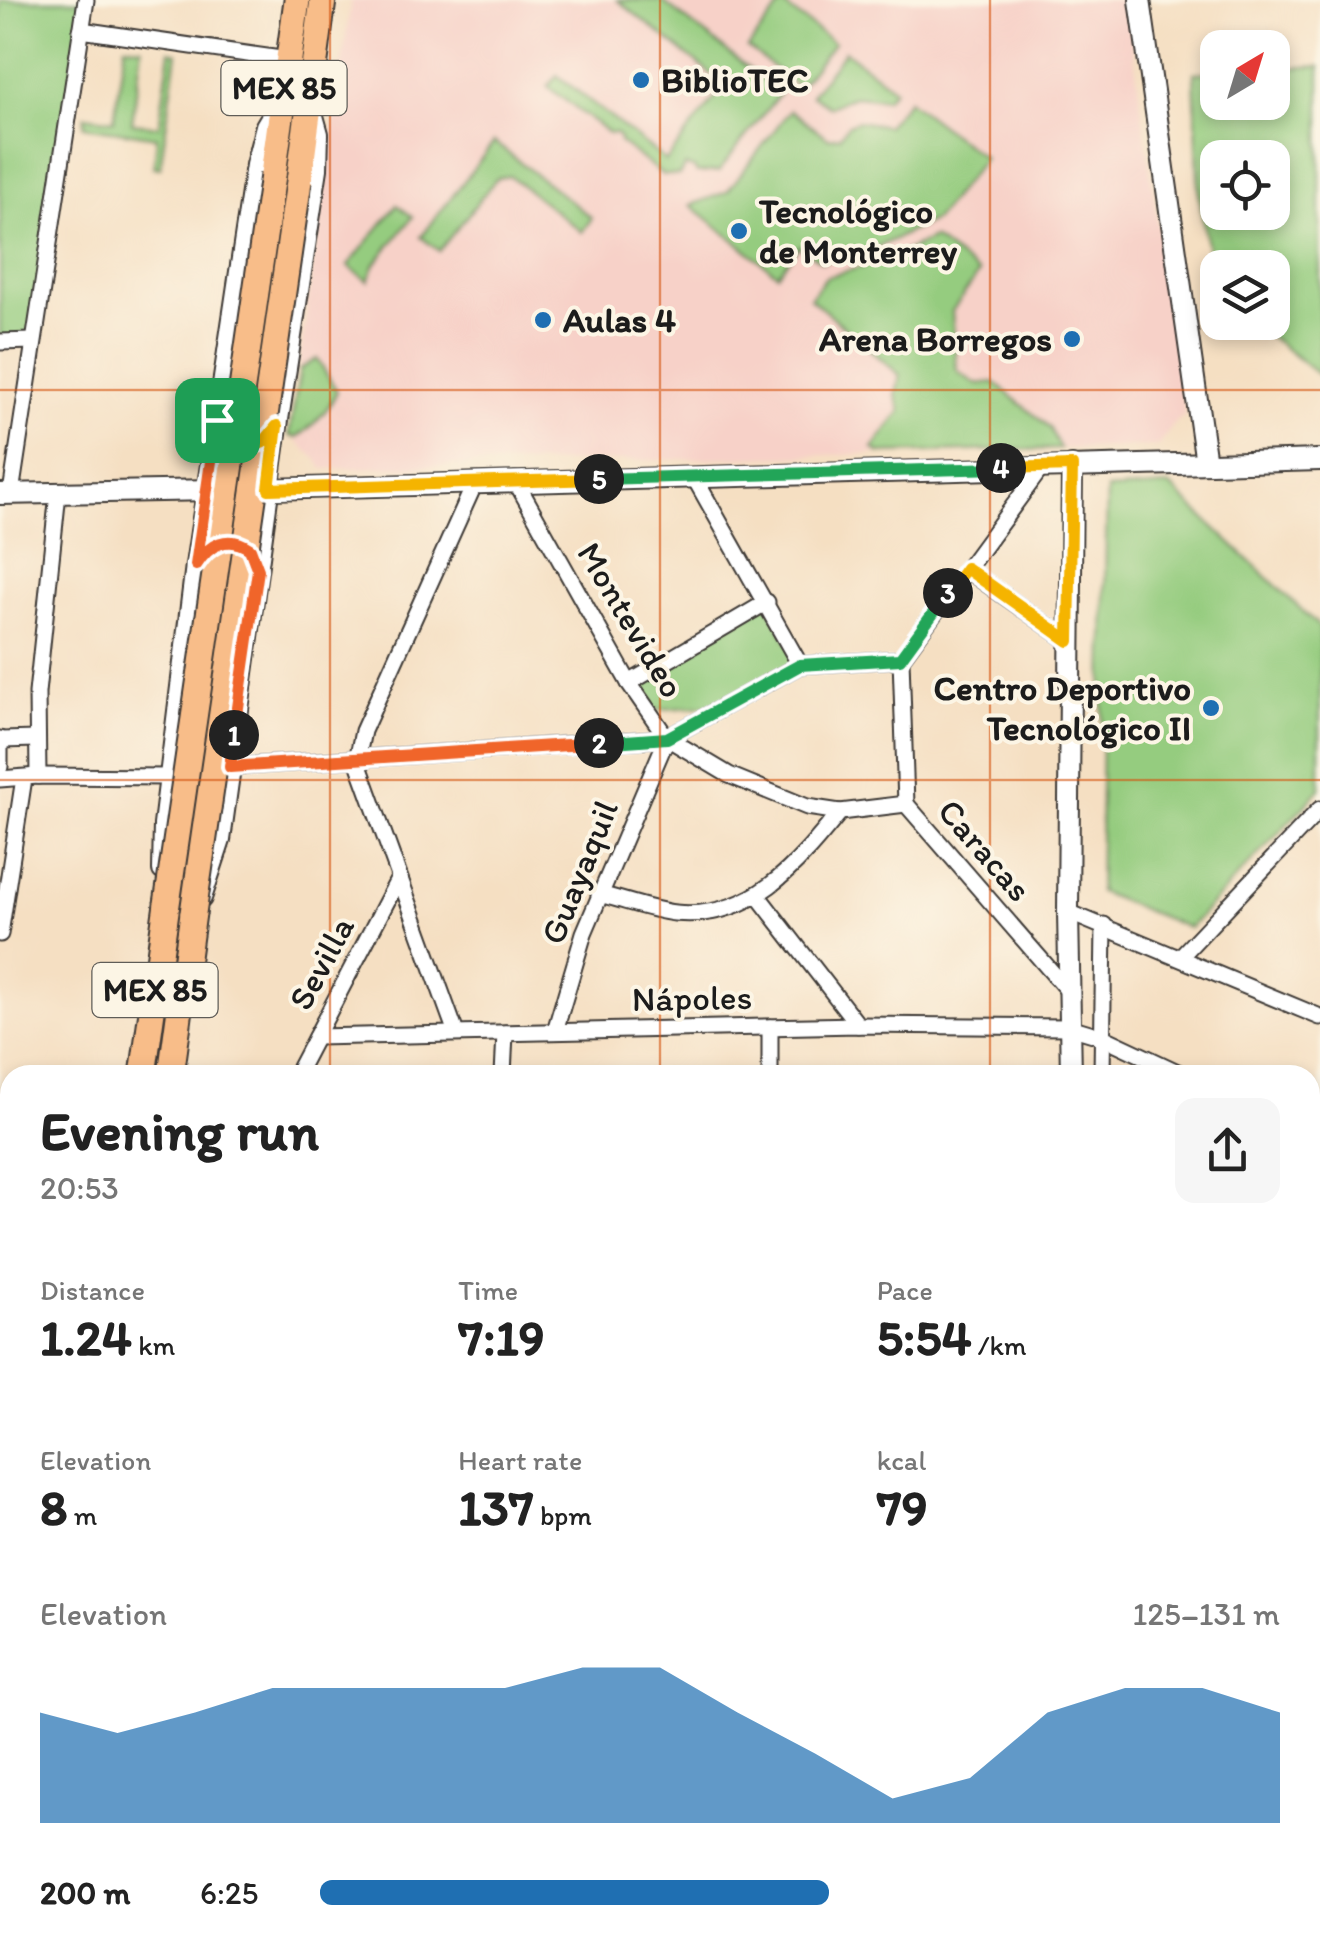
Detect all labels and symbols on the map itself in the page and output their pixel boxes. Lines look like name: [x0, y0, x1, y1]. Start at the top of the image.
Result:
north arrow: [1200, 30, 1290, 120]
place label: BiblioTEC: [661, 59, 809, 101]
road number: MEX 85: [222, 61, 346, 115]
marker: BiblioTEC: [630, 69, 652, 91]
place label: Tecnológico de Monterrey: [758, 190, 957, 272]
marker: Tecnológico de Monterrey: [728, 220, 750, 242]
place label: Aulas 4: [563, 299, 676, 341]
marker: Aulas 4: [532, 309, 554, 331]
place label: Arena Borregos: [819, 318, 1052, 360]
marker: Arena Borregos: [1061, 328, 1083, 350]
pin: [175, 378, 260, 463]
pin: 4: [976, 443, 1026, 493]
pin: 5: [574, 454, 624, 504]
street label: Montevideo: [568, 535, 694, 705]
pin: 3: [923, 568, 973, 618]
place label: Centro Deportivo Tecnológico II: [934, 667, 1191, 749]
marker: Centro Deportivo Tecnológico II: [1200, 697, 1222, 719]
pin: 1: [209, 710, 259, 760]
pin: 2: [574, 718, 624, 768]
street label: Caracas: [929, 790, 1041, 910]
street label: Guayaquil: [531, 794, 627, 950]
street label: Sevilla: [279, 909, 363, 1017]
road number: MEX 85: [92, 963, 218, 1017]
street label: Nápoles: [631, 976, 753, 1020]

